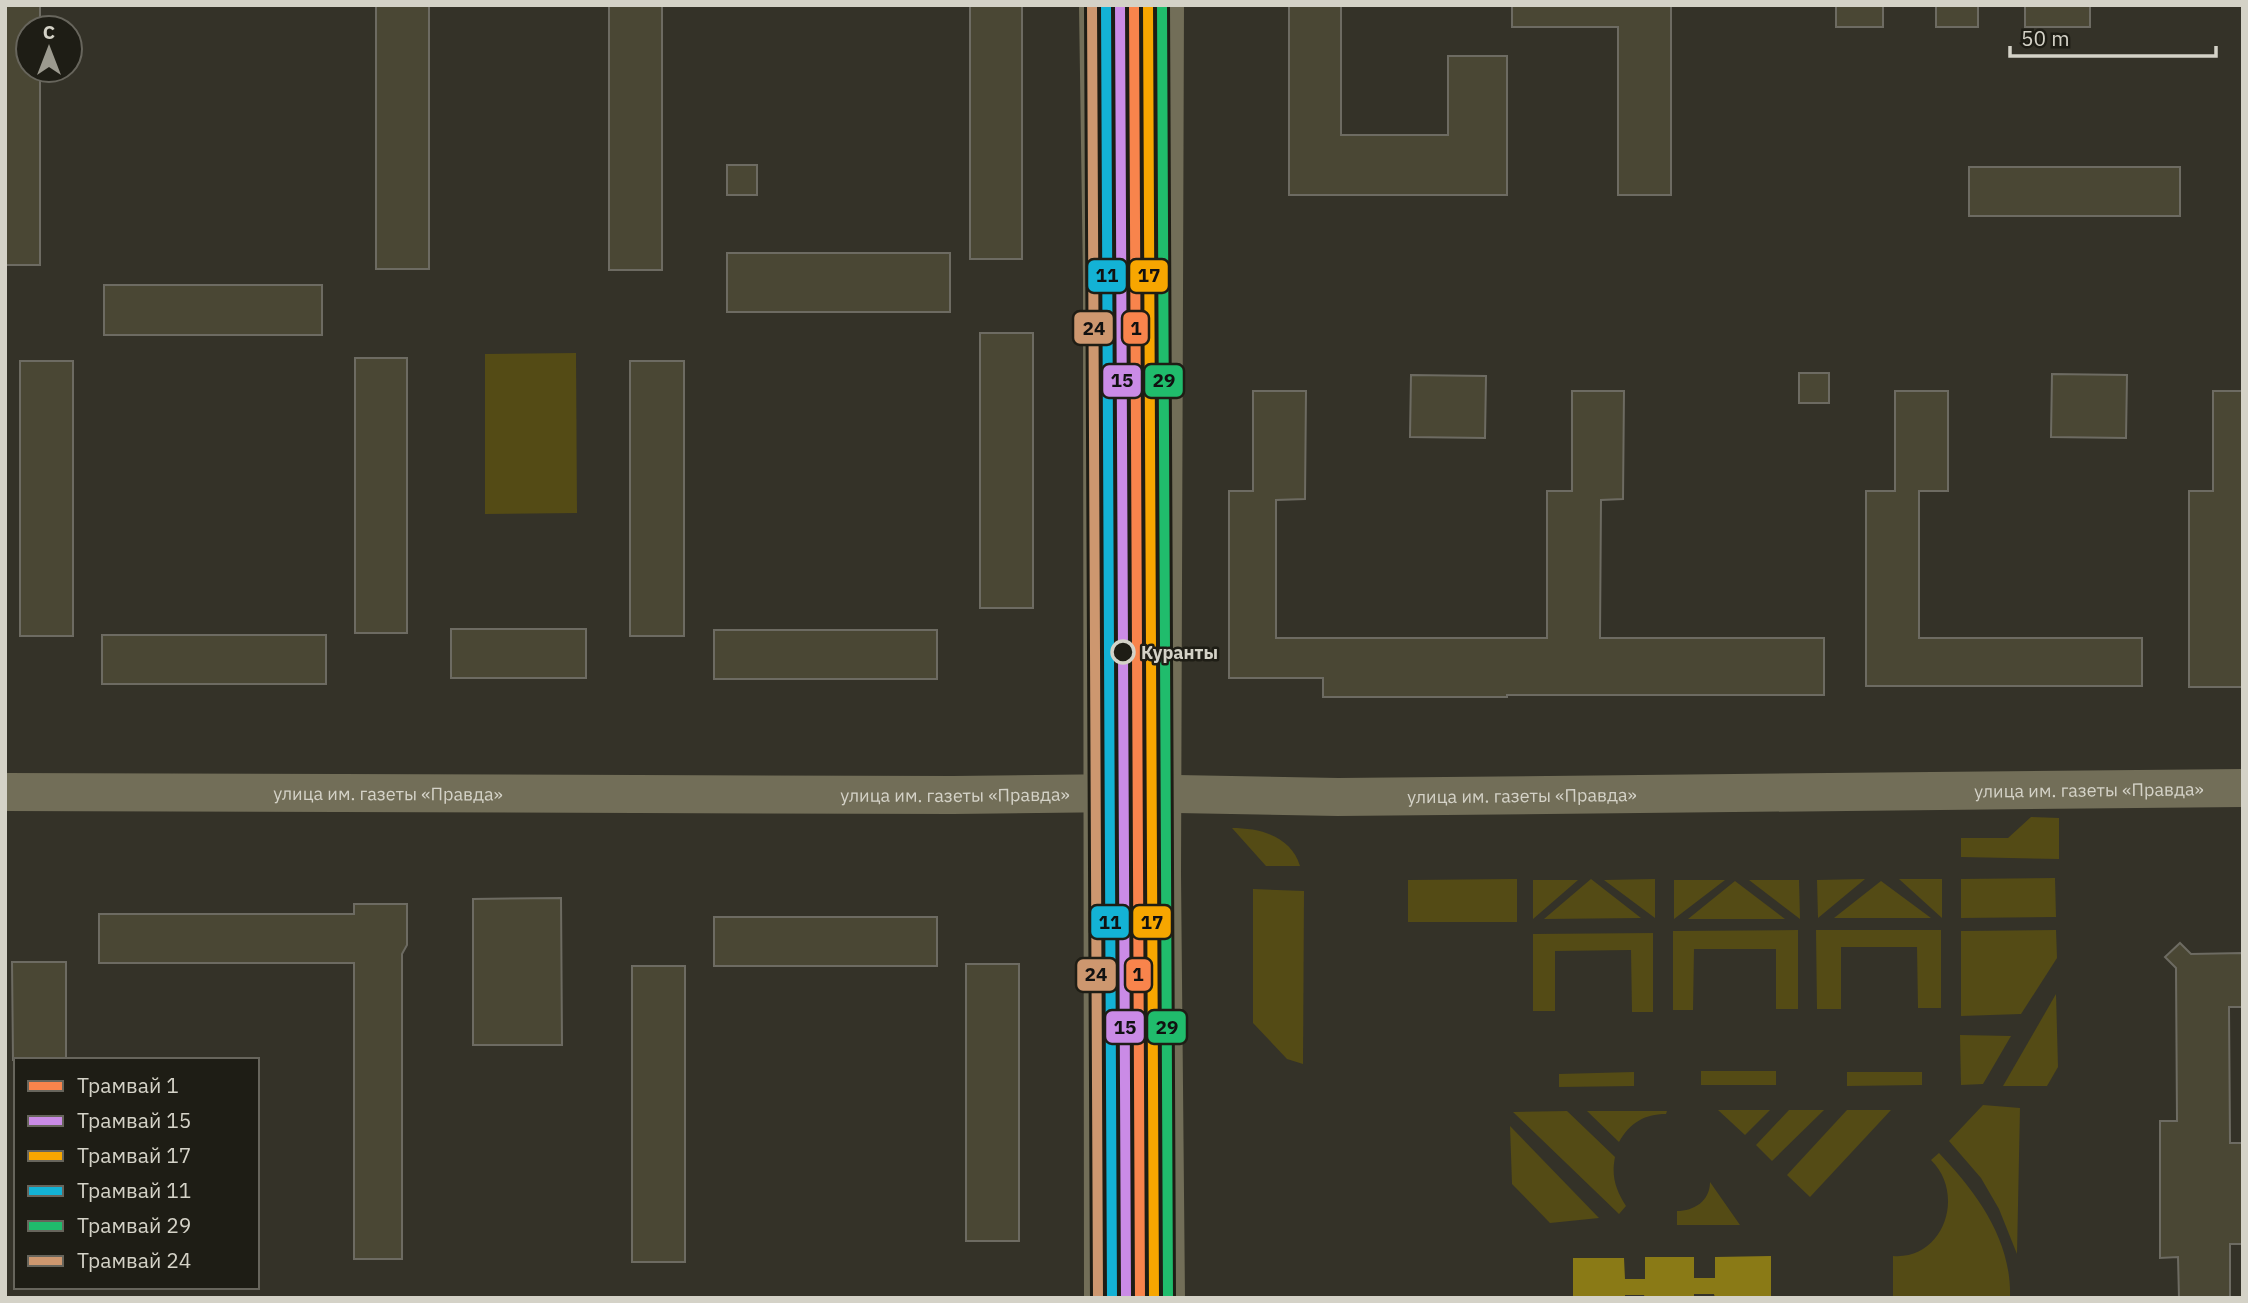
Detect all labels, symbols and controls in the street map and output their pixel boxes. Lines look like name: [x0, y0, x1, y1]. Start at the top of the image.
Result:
north arrow: [14, 14, 84, 84]
scale bar: [2010, 14, 2216, 58]
text: С: [43, 20, 55, 44]
text: 50 m: [2021, 24, 2070, 52]
line badge: 11: [1087, 259, 1127, 293]
line badge: 17: [1129, 259, 1169, 293]
text: 11: [1096, 263, 1119, 287]
text: 17: [1138, 263, 1160, 287]
line badge: 24: [1073, 311, 1114, 345]
line badge: 1: [1122, 311, 1149, 345]
text: 24: [1083, 316, 1105, 340]
text: 1: [1130, 316, 1142, 340]
line badge: 15: [1102, 364, 1142, 398]
line badge: 29: [1144, 364, 1184, 398]
text: 15: [1111, 368, 1133, 392]
text: 29: [1153, 368, 1175, 392]
marker: Куранты: [1111, 640, 1135, 664]
place label: Куранты: [1141, 641, 1218, 664]
street label: улица им. газеты «Правда»: [1974, 777, 2204, 802]
street label: улица им. газеты «Правда»: [273, 781, 503, 805]
street label: улица им. газеты «Правда»: [840, 782, 1070, 807]
street label: улица им. газеты «Правда»: [1407, 783, 1637, 808]
line badge: 11: [1090, 905, 1130, 939]
line badge: 17: [1132, 905, 1172, 939]
text: 11: [1099, 910, 1122, 934]
text: 17: [1141, 910, 1163, 934]
line badge: 24: [1076, 958, 1117, 992]
line badge: 1: [1125, 958, 1152, 992]
text: 24: [1085, 962, 1107, 986]
text: 1: [1132, 962, 1144, 986]
line badge: 15: [1105, 1010, 1145, 1044]
line badge: 29: [1147, 1010, 1187, 1044]
text: 15: [1114, 1015, 1136, 1039]
text: 29: [1156, 1015, 1178, 1039]
legend: [14, 1058, 259, 1289]
text: Трамвай 1: [77, 1071, 179, 1099]
text: Трамвай 15: [77, 1106, 191, 1134]
text: Трамвай 17: [77, 1141, 191, 1169]
text: Трамвай 11: [77, 1176, 191, 1204]
text: Трамвай 29: [77, 1211, 191, 1239]
text: Трамвай 24: [77, 1246, 191, 1274]

